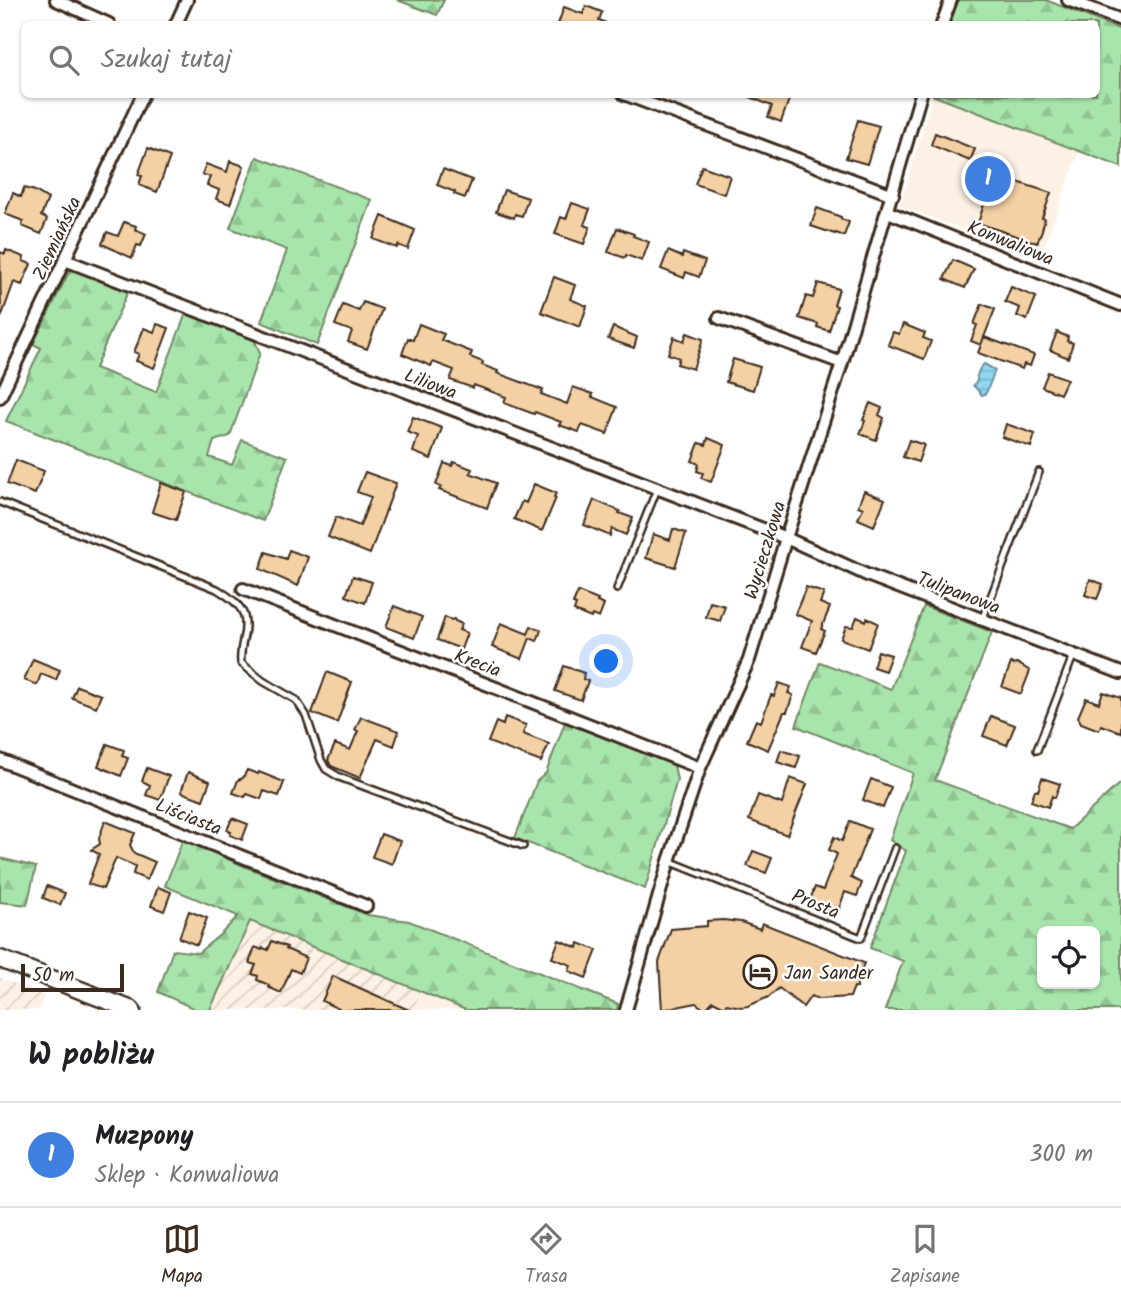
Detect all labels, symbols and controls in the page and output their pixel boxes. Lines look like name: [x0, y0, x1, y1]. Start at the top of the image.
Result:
search box: [21, 21, 1100, 98]
text: Szukaj tutaj: [101, 39, 232, 81]
icon: search: [45, 41, 83, 79]
pin: 1: [965, 153, 1011, 205]
street label: Ziemiańska: [25, 192, 90, 286]
street label: Konwaliowa: [962, 213, 1058, 275]
street label: Liliowa: [400, 361, 461, 409]
street label: Wycieczkowa: [737, 498, 795, 603]
street label: Tulipanowa: [912, 564, 1004, 623]
street label: Krecia: [450, 641, 505, 686]
your location: [589, 644, 623, 678]
street label: Liściasta: [151, 791, 226, 845]
street label: Prosta: [787, 882, 844, 928]
map controls: [1037, 926, 1100, 989]
button: locate: [1037, 926, 1100, 989]
hotel icon: Jan Sander: [741, 953, 779, 991]
place label: Jan Sander: [784, 959, 875, 989]
scale bar: [21, 961, 124, 993]
text: 50 m: [32, 961, 74, 991]
text: W pobliżu: [28, 1032, 154, 1080]
text: Muzpony: [95, 1116, 194, 1158]
text: 1: [48, 1137, 54, 1173]
text: 300 m: [1029, 1137, 1093, 1173]
text: Sklep · Konwaliowa: [95, 1158, 279, 1194]
tab: Mapa: [161, 1220, 203, 1292]
tab: Trasa: [525, 1220, 568, 1292]
tab: Zapisane: [890, 1220, 960, 1292]

